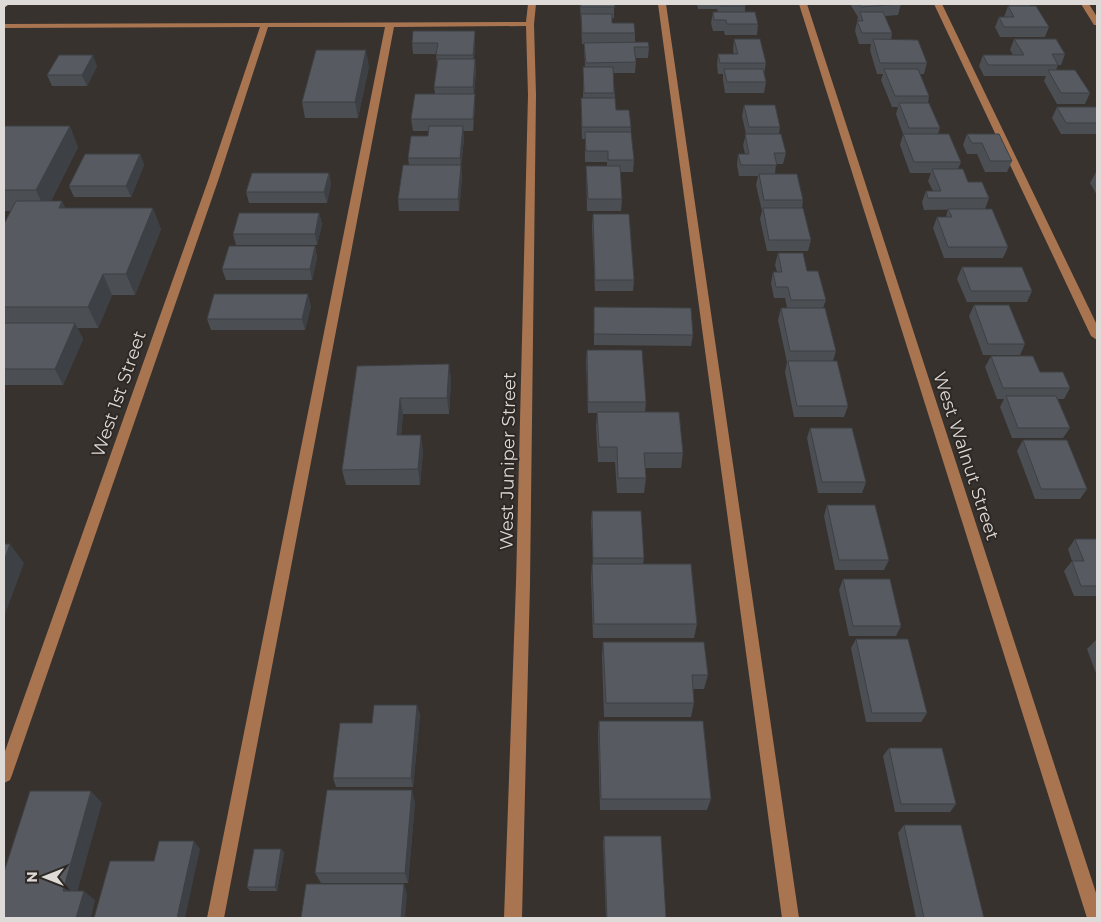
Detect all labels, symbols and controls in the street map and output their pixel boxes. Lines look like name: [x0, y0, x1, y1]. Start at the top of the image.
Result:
street label: West 1st Street: [87, 328, 151, 460]
street label: West Walnut Street: [928, 369, 1004, 543]
street label: West Juniper Street: [495, 372, 521, 550]
north arrow: [20, 852, 70, 902]
text: N: [23, 871, 41, 883]

